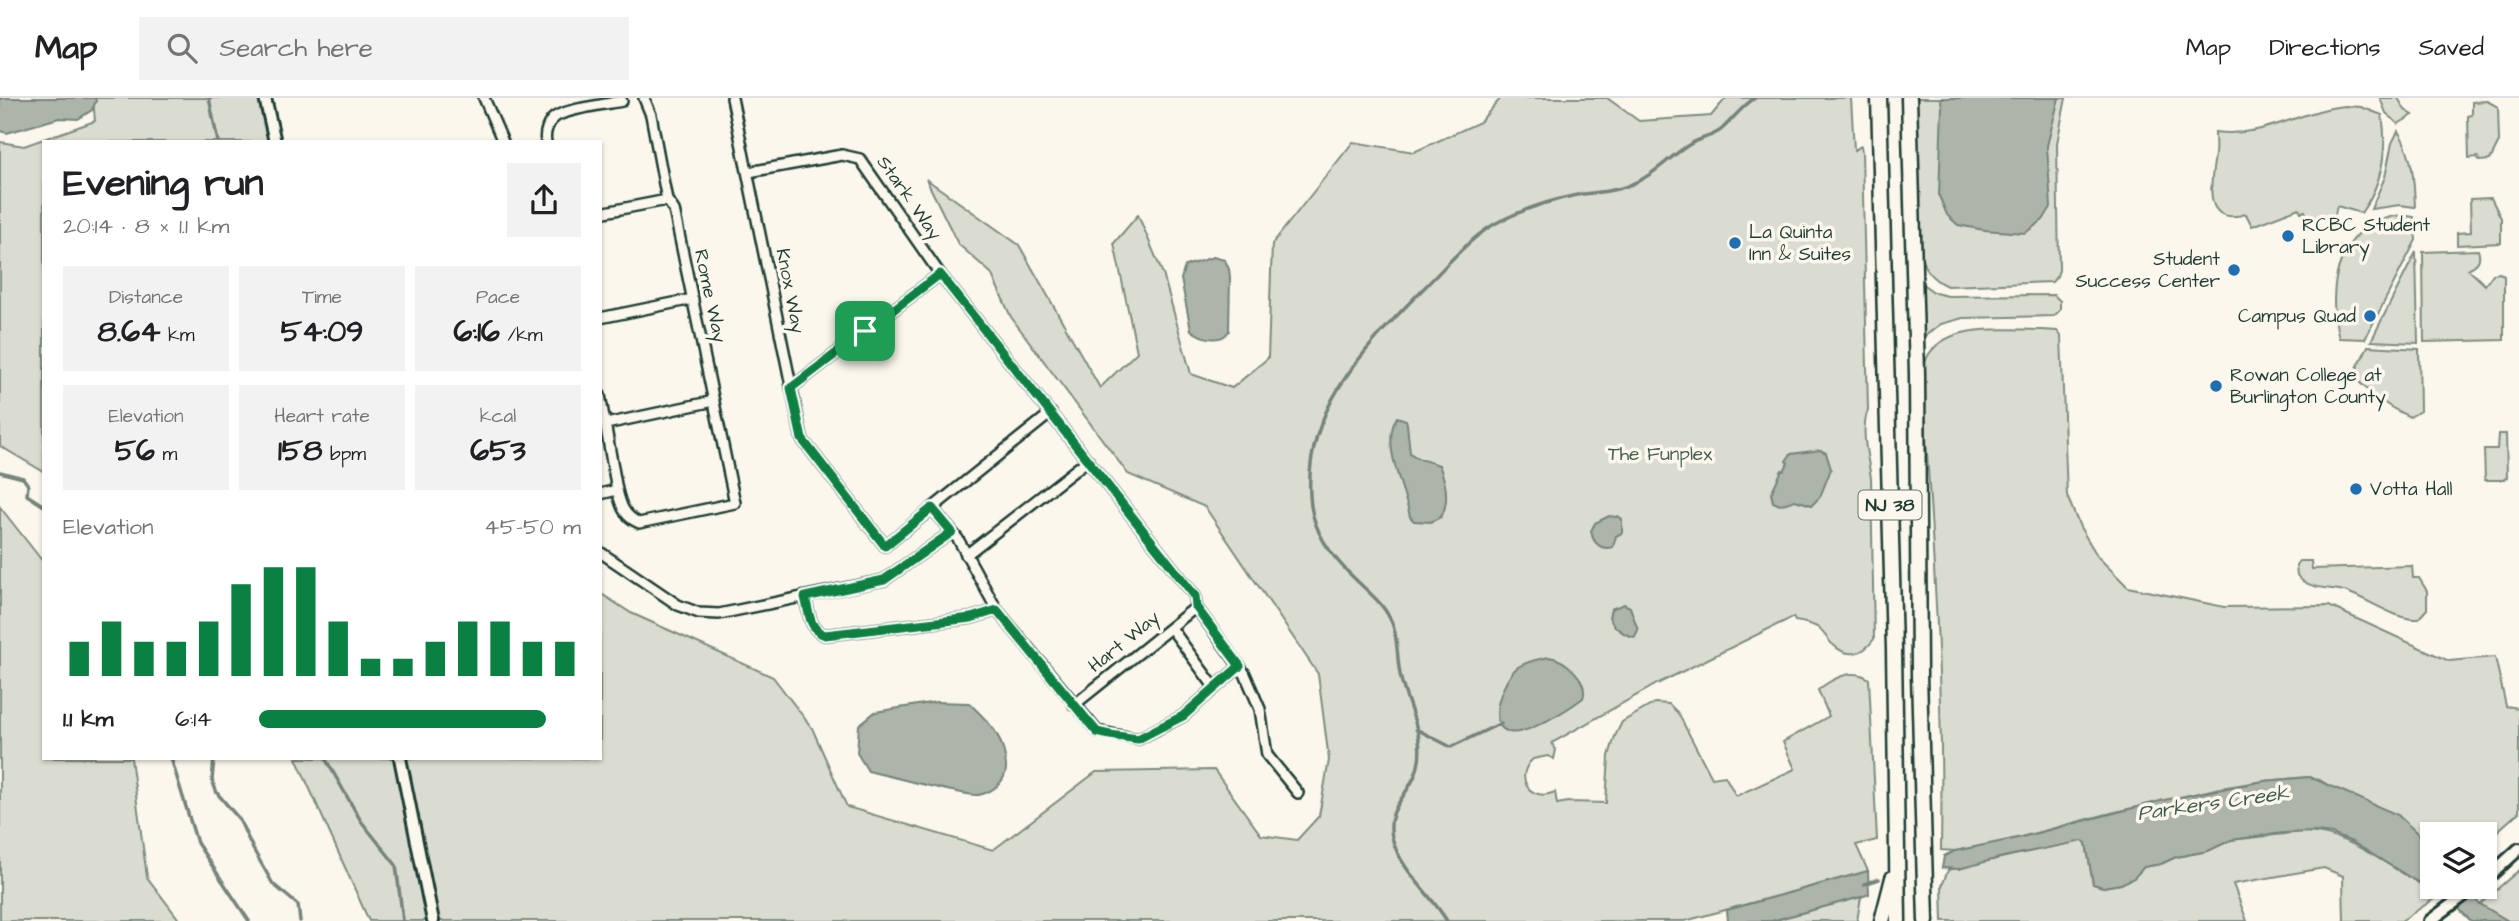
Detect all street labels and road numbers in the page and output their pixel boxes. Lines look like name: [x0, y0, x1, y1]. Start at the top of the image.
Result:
street label: Stark Way: [869, 150, 948, 247]
street label: Knox Way: [768, 246, 812, 337]
street label: Rome Way: [686, 247, 733, 346]
road number: NJ 38: [1858, 491, 1922, 520]
street label: Hart Way: [1083, 604, 1167, 680]

